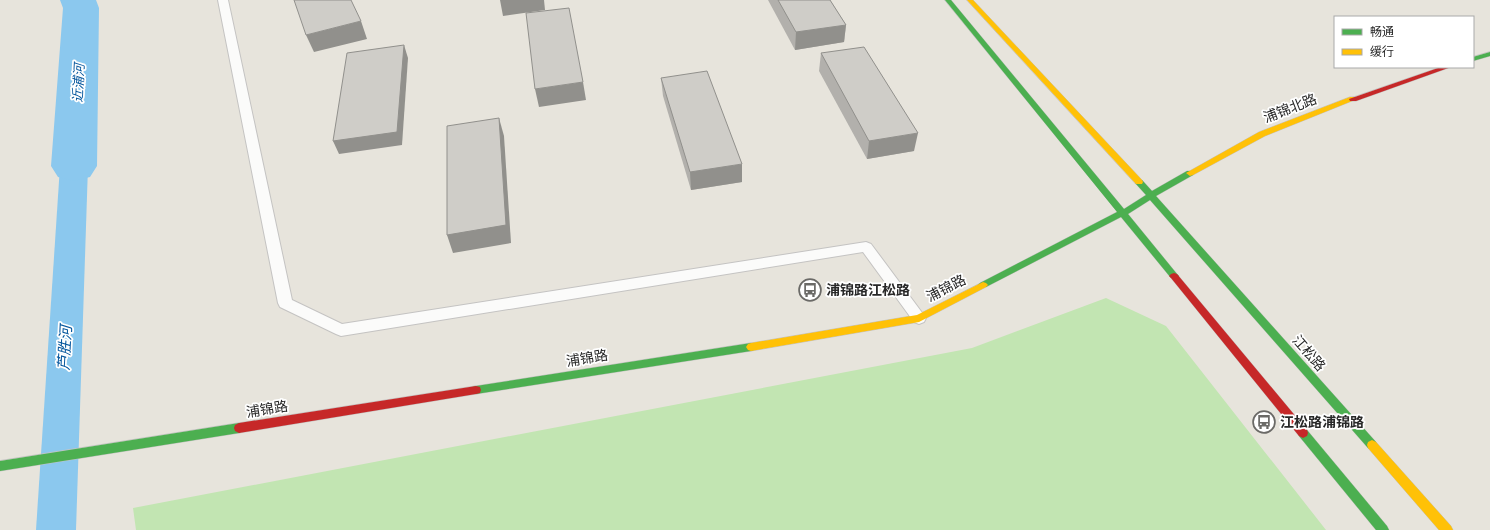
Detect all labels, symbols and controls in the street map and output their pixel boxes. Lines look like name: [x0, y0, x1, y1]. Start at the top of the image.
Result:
legend: [1334, 16, 1474, 68]
text: 畅通: [1370, 25, 1394, 39]
text: 缓行: [1370, 45, 1394, 59]
water label: 近浦河: [70, 60, 87, 103]
street label: 浦锦北路: [1261, 90, 1319, 126]
street label: 浦锦路: [924, 271, 968, 305]
bus stop icon: 浦锦路江松路: [797, 277, 823, 303]
place label: 浦锦路江松路: [826, 282, 910, 298]
water label: 芦胜河: [55, 322, 75, 371]
street label: 江松路: [1289, 332, 1329, 374]
street label: 浦锦路: [565, 347, 609, 369]
street label: 浦锦路: [245, 398, 289, 420]
bus stop icon: 江松路浦锦路: [1251, 409, 1277, 435]
place label: 江松路浦锦路: [1280, 414, 1364, 430]

